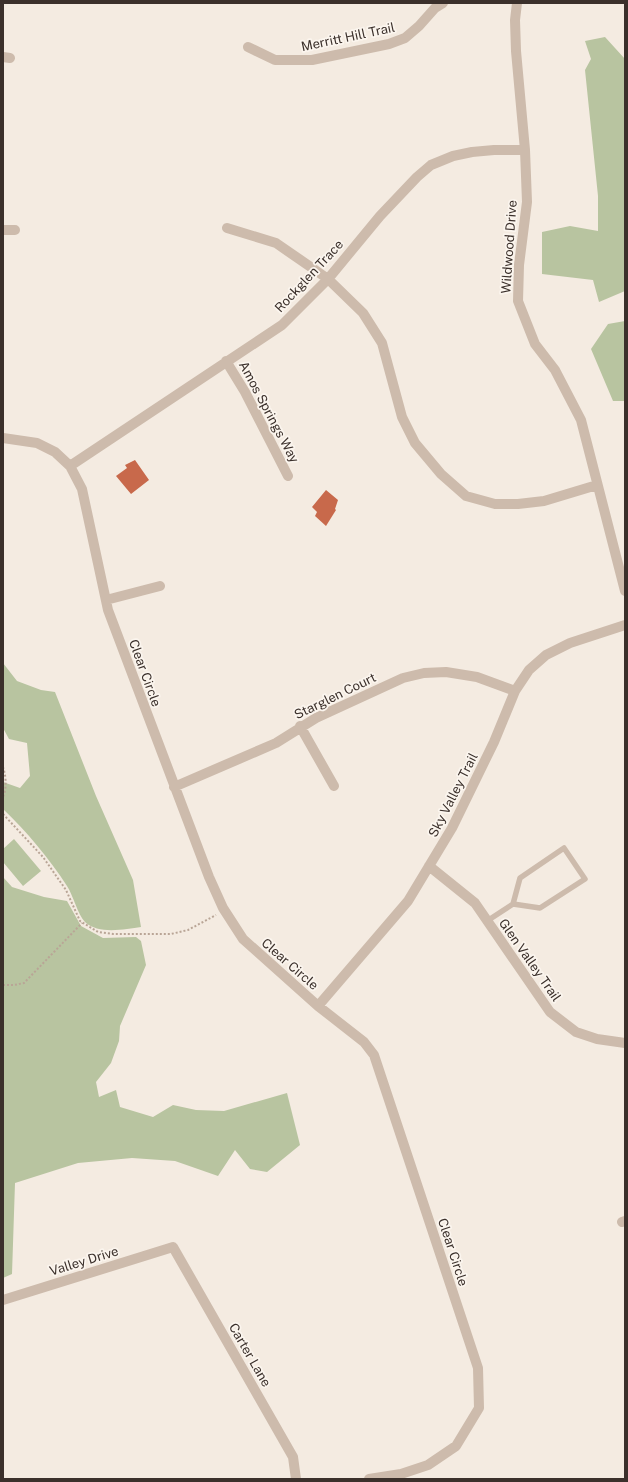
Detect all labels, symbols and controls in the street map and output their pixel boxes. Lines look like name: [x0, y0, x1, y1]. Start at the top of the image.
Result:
street label: Merritt Hill Trail: [300, 20, 396, 54]
street label: Wildwood Drive: [498, 200, 520, 294]
street label: Rockglen Trace: [272, 237, 346, 315]
street label: Amos Springs Way: [236, 359, 302, 465]
street label: Clear Circle: [126, 637, 164, 709]
street label: Starglen Court: [292, 670, 378, 722]
street label: Sky Valley Trail: [425, 750, 481, 840]
street label: Glen Valley Trail: [496, 916, 564, 1004]
street label: Clear Circle: [258, 935, 322, 993]
street label: Clear Circle: [435, 1216, 471, 1288]
street label: Valley Drive: [48, 1243, 120, 1279]
street label: Carter Lane: [226, 1321, 274, 1389]

